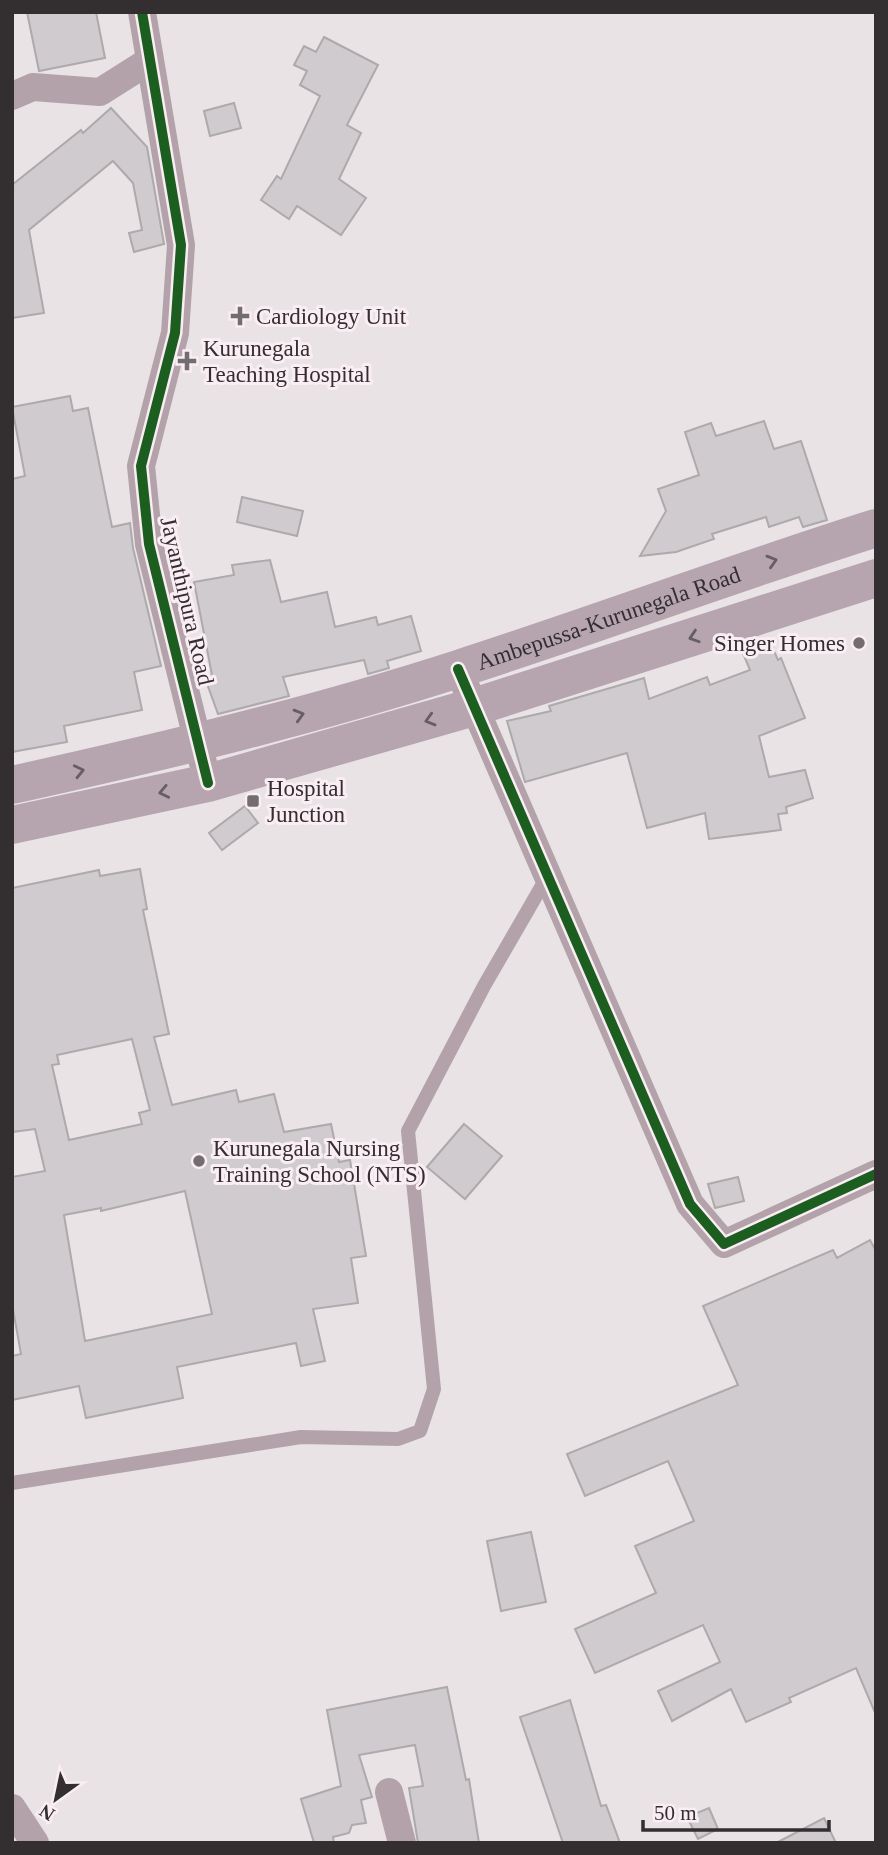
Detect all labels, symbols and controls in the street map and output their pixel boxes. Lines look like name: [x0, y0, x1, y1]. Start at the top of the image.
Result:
place label: Cardiology Unit: [256, 304, 407, 329]
marker: Cardiology Unit: [230, 306, 250, 326]
place label: Kurunegala Teaching Hospital: [203, 336, 371, 387]
marker: Kurunegala Teaching Hospital: [177, 351, 197, 371]
street label: Jayanthipura Road: [155, 514, 219, 688]
one-way arrow: [765, 554, 777, 569]
street label: Ambepussa-Kurunegala Road: [474, 561, 744, 675]
one-way arrow: [689, 629, 701, 643]
place label: Singer Homes: [714, 631, 845, 656]
marker: Singer Homes: [851, 635, 867, 651]
one-way arrow: [293, 708, 305, 723]
one-way arrow: [425, 712, 437, 726]
one-way arrow: [73, 764, 85, 779]
place label: Hospital Junction: [267, 776, 345, 827]
one-way arrow: [158, 784, 170, 799]
marker: Hospital Junction: [245, 793, 261, 809]
place label: Kurunegala Nursing Training School (NTS): [213, 1136, 426, 1187]
marker: Kurunegala Nursing Training School (NTS): [191, 1153, 207, 1169]
north arrow: [21, 1764, 91, 1834]
scale bar: [643, 1788, 828, 1832]
text: N: [35, 1800, 58, 1825]
text: 50 m: [654, 1801, 697, 1825]

